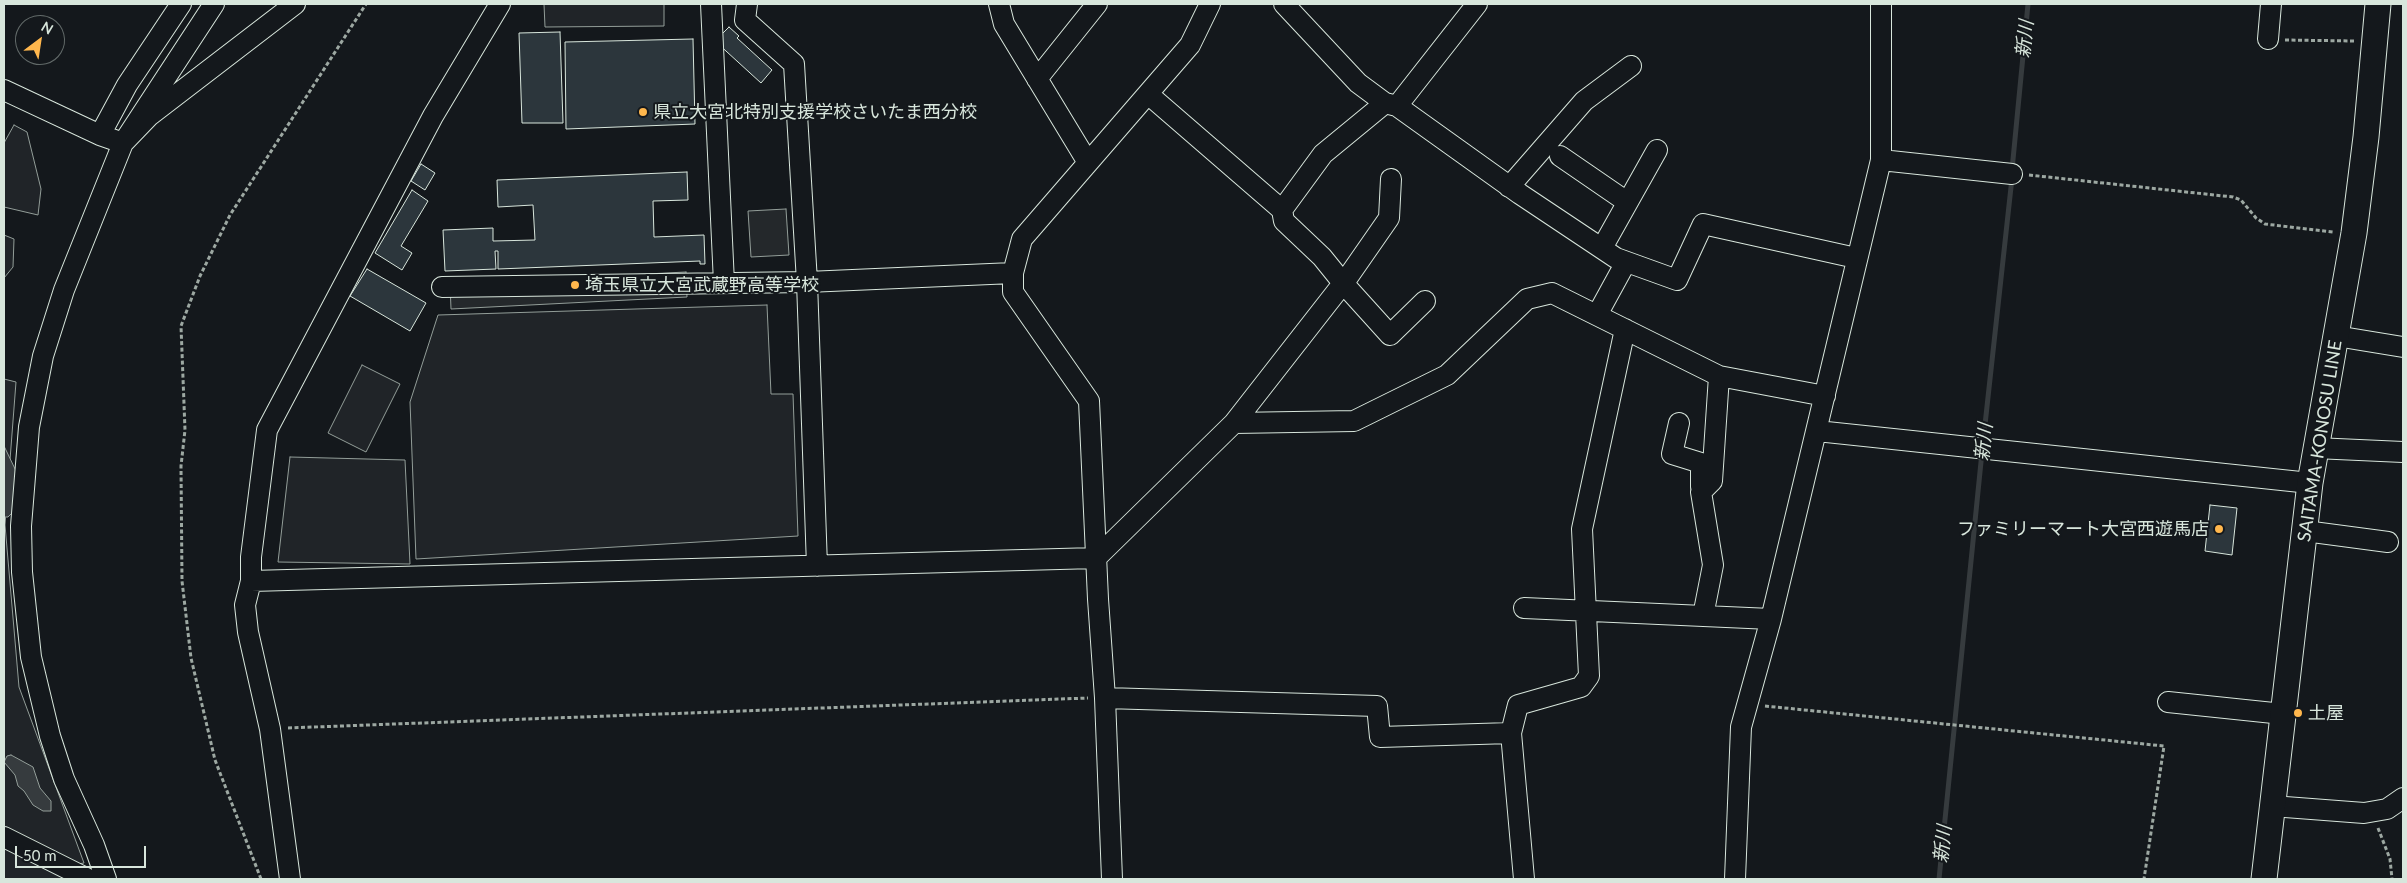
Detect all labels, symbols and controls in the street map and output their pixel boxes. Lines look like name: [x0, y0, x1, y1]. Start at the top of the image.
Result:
north arrow: [15, 15, 65, 65]
text: N: [38, 18, 56, 38]
water label: 新川: [2012, 19, 2038, 59]
place label: 県立大宮北特別支援学校さいたま西分校: [653, 101, 977, 123]
marker: 県立大宮北特別支援学校さいたま西分校: [637, 106, 649, 118]
place label: 埼玉県立大宮武蔵野高等学校: [585, 274, 819, 296]
marker: 埼玉県立大宮武蔵野高等学校: [569, 279, 581, 291]
street label: SAITAMA-KONOSU LINE: [2293, 339, 2347, 543]
water label: 新川: [1971, 422, 1997, 462]
place label: ファミリーマート大宮西遊馬店: [1957, 518, 2209, 540]
marker: ファミリーマート大宮西遊馬店: [2213, 523, 2225, 535]
place label: 土屋: [2308, 702, 2344, 724]
marker: 土屋: [2292, 707, 2304, 719]
water label: 新川: [1930, 824, 1956, 864]
scale bar: [18, 836, 149, 868]
text: 50 m: [23, 846, 57, 864]

